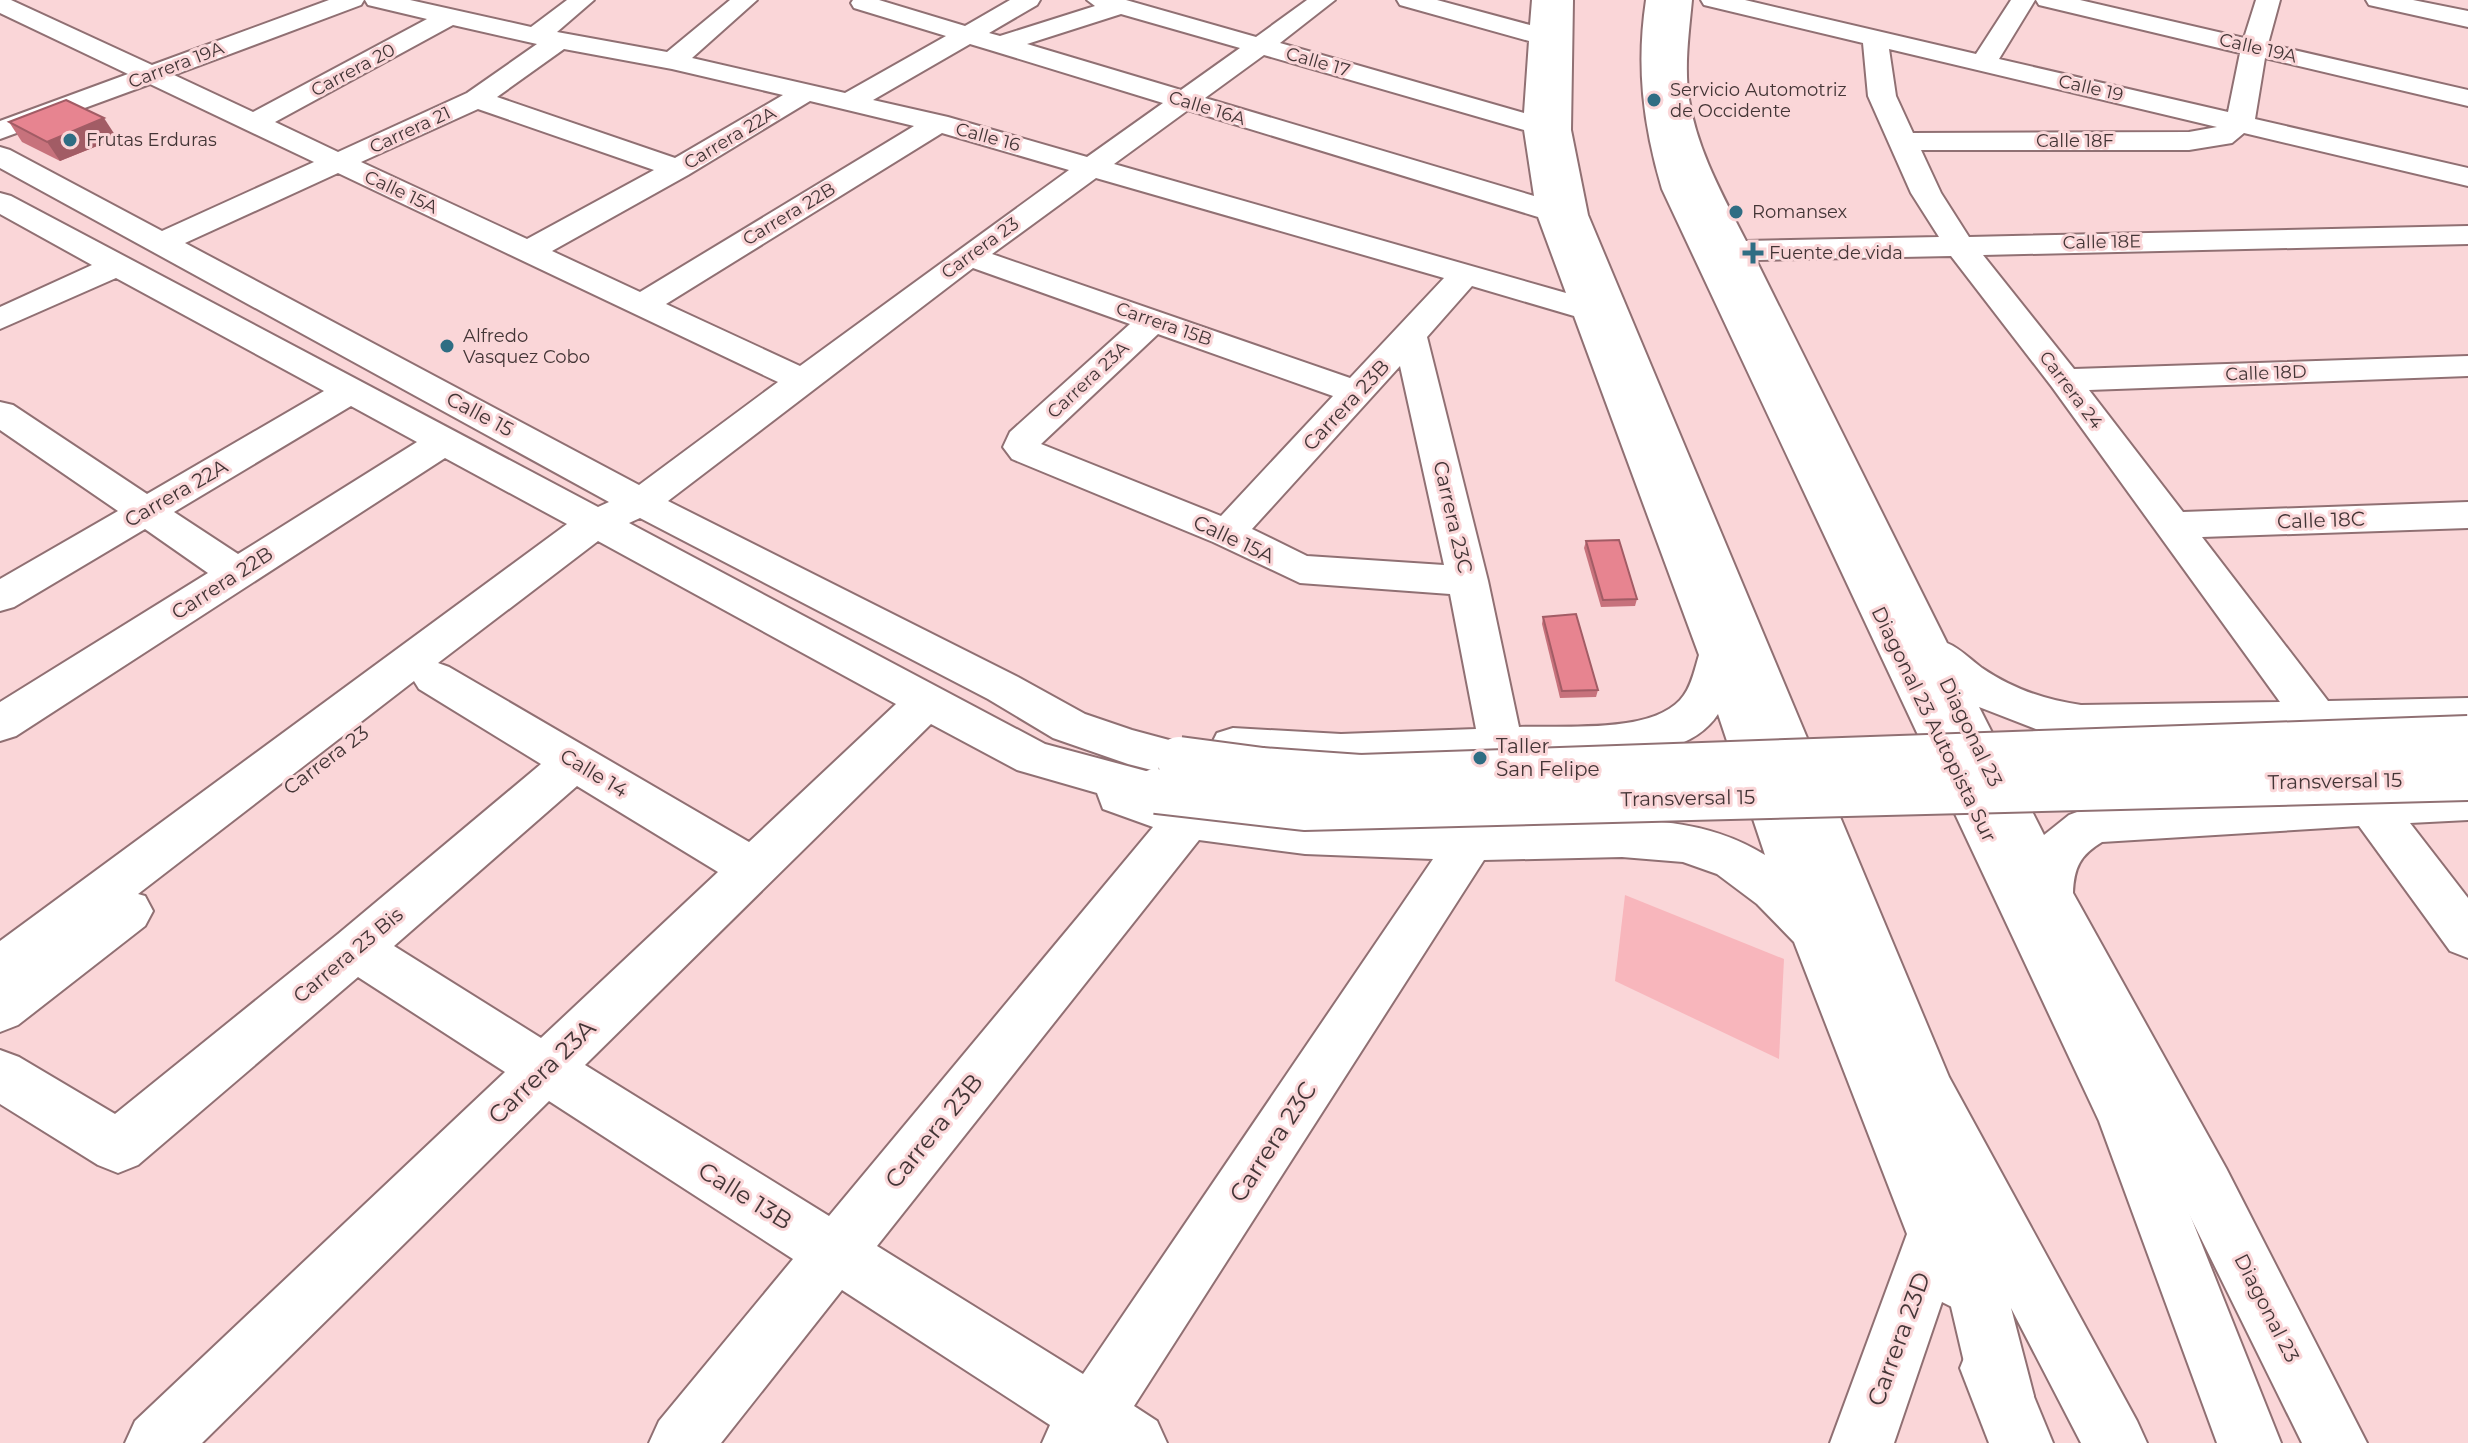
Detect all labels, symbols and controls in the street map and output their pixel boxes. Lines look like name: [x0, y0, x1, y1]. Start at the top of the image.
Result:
street label: Calle 19A: [2217, 28, 2299, 68]
street label: Carrera 19A: [125, 37, 227, 93]
street label: Carrera 20: [307, 39, 399, 101]
street label: Calle 17: [1283, 42, 1353, 82]
street label: Calle 19: [2056, 70, 2126, 106]
place label: Servicio Automotriz de Occidente: [1670, 79, 1847, 122]
street label: Calle 16A: [1166, 86, 1248, 130]
marker: Servicio Automotriz de Occidente: [1645, 91, 1663, 109]
street label: Carrera 21: [366, 102, 454, 158]
street label: Carrera 22A: [680, 102, 780, 174]
street label: Calle 16: [953, 118, 1023, 156]
place label: Frutas Erduras: [86, 129, 217, 151]
street label: Calle 18F: [2036, 130, 2114, 152]
marker: Frutas Erduras: [61, 131, 79, 149]
street label: Calle 15A: [361, 166, 441, 219]
street label: Carrera 22B: [739, 178, 839, 250]
place label: Romansex: [1752, 201, 1848, 223]
marker: Romansex: [1727, 203, 1745, 221]
street label: Carrera 23: [937, 213, 1023, 283]
street label: Calle 18E: [2063, 230, 2141, 254]
place label: Fuente de vida: [1769, 242, 1903, 264]
marker: Fuente de vida: [1744, 244, 1762, 262]
street label: Carrera 15B: [1113, 297, 1215, 351]
place label: Alfredo Vasquez Cobo: [463, 325, 590, 368]
marker: Alfredo Vasquez Cobo: [438, 337, 456, 355]
street label: Carrera 23A: [1043, 337, 1133, 423]
street label: Carrera 24: [2035, 347, 2107, 433]
street label: Carrera 23B: [1298, 355, 1394, 455]
street label: Calle 18D: [2225, 361, 2307, 385]
street label: Calle 15: [442, 386, 518, 442]
street label: Carrera 22A: [120, 454, 232, 532]
street label: Carrera 23C: [1428, 458, 1478, 576]
street label: Calle 18C: [2277, 506, 2365, 534]
street label: Calle 15A: [1190, 510, 1279, 568]
street label: Carrera 22B: [167, 541, 277, 625]
street label: Diagonal 23 Autopista Sur: [1866, 602, 2002, 846]
street label: Diagonal 23: [1934, 673, 2008, 791]
street label: Carrera 23: [279, 720, 373, 800]
place label: Taller San Felipe: [1496, 734, 1600, 781]
street label: Calle 14: [556, 744, 632, 802]
marker: Taller San Felipe: [1471, 749, 1489, 767]
street label: Transversal 15: [2267, 768, 2403, 794]
street label: Transversal 15: [1620, 785, 1756, 811]
street label: Carrera 23 Bis: [288, 902, 408, 1008]
street label: Carrera 23A: [482, 1013, 602, 1130]
street label: Carrera 23B: [879, 1068, 988, 1194]
street label: Carrera 23C: [1223, 1076, 1322, 1207]
street label: Calle 13B: [693, 1155, 797, 1236]
street label: Diagonal 23: [2229, 1250, 2305, 1366]
street label: Carrera 23D: [1861, 1268, 1936, 1410]

